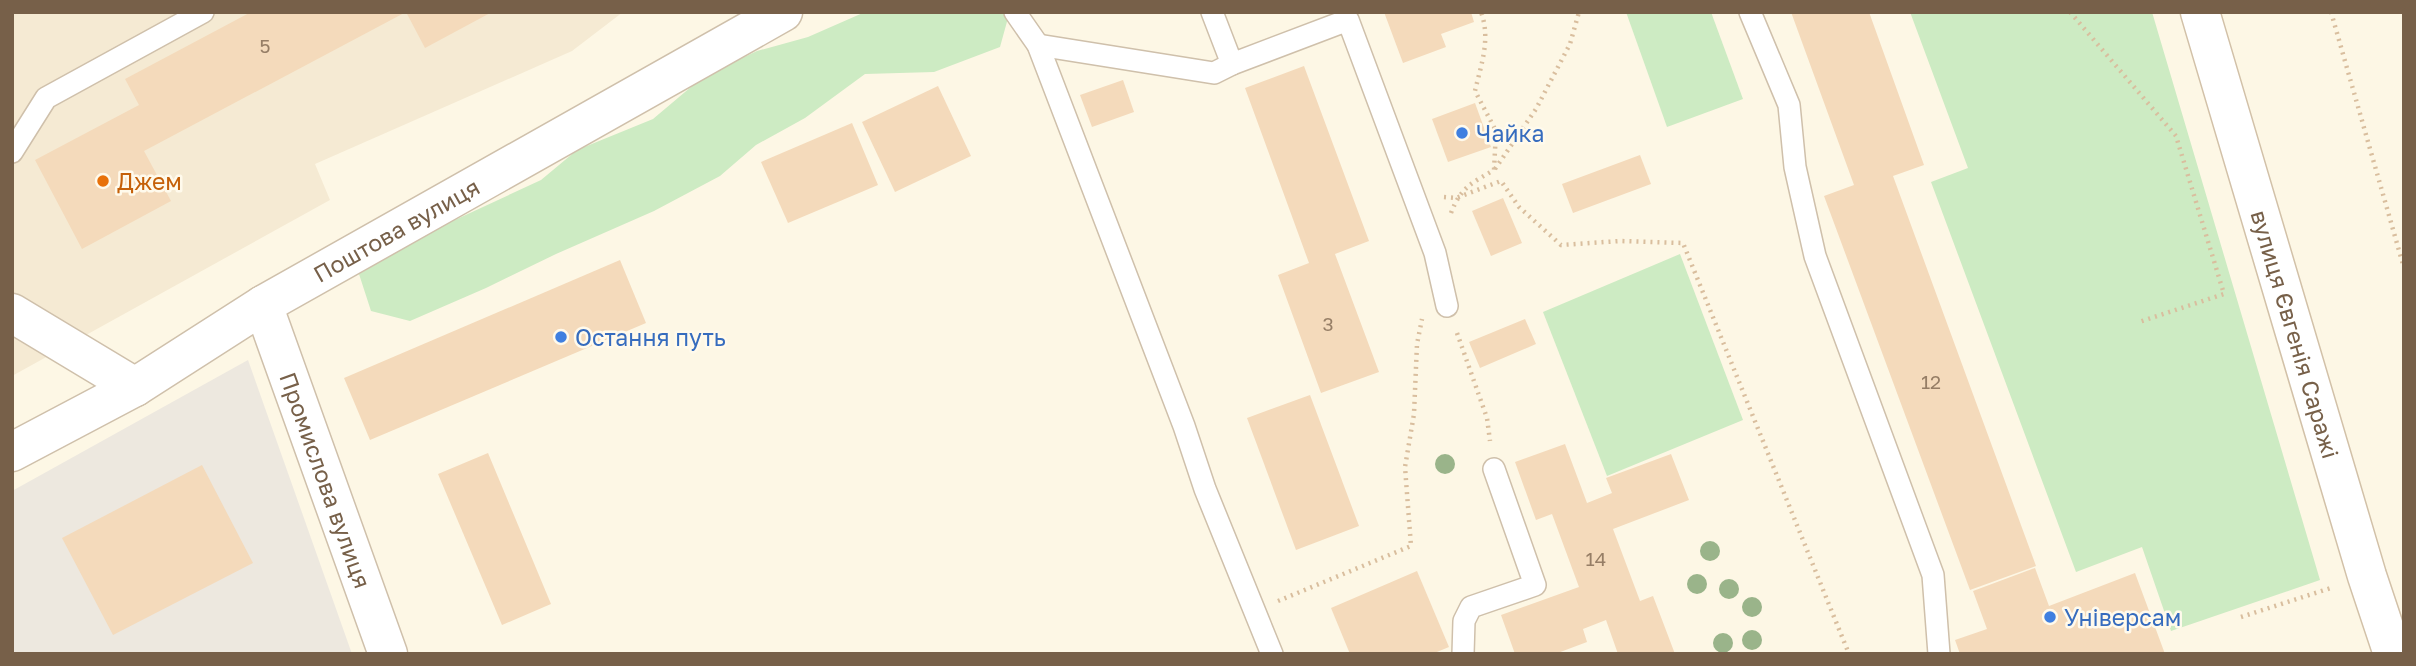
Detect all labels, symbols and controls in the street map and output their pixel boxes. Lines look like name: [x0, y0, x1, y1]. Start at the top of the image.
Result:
house number: 5: [259, 34, 271, 57]
place label: Чайка: [1476, 119, 1544, 147]
marker: Чайка: [1454, 125, 1470, 141]
place label: Джем: [117, 167, 182, 195]
street label: Поштова вулиця: [308, 172, 484, 288]
marker: Джем: [95, 173, 111, 189]
street label: вулиця Євгенія Саражі: [2245, 207, 2345, 462]
house number: 3: [1322, 312, 1334, 335]
place label: Остання путь: [575, 323, 726, 351]
marker: Остання путь: [553, 329, 569, 345]
street label: Промислова вулиця: [274, 368, 377, 592]
house number: 12: [1921, 370, 1941, 393]
house number: 14: [1586, 547, 1606, 570]
place label: Універсам: [2064, 603, 2181, 631]
marker: Універсам: [2042, 609, 2058, 625]

